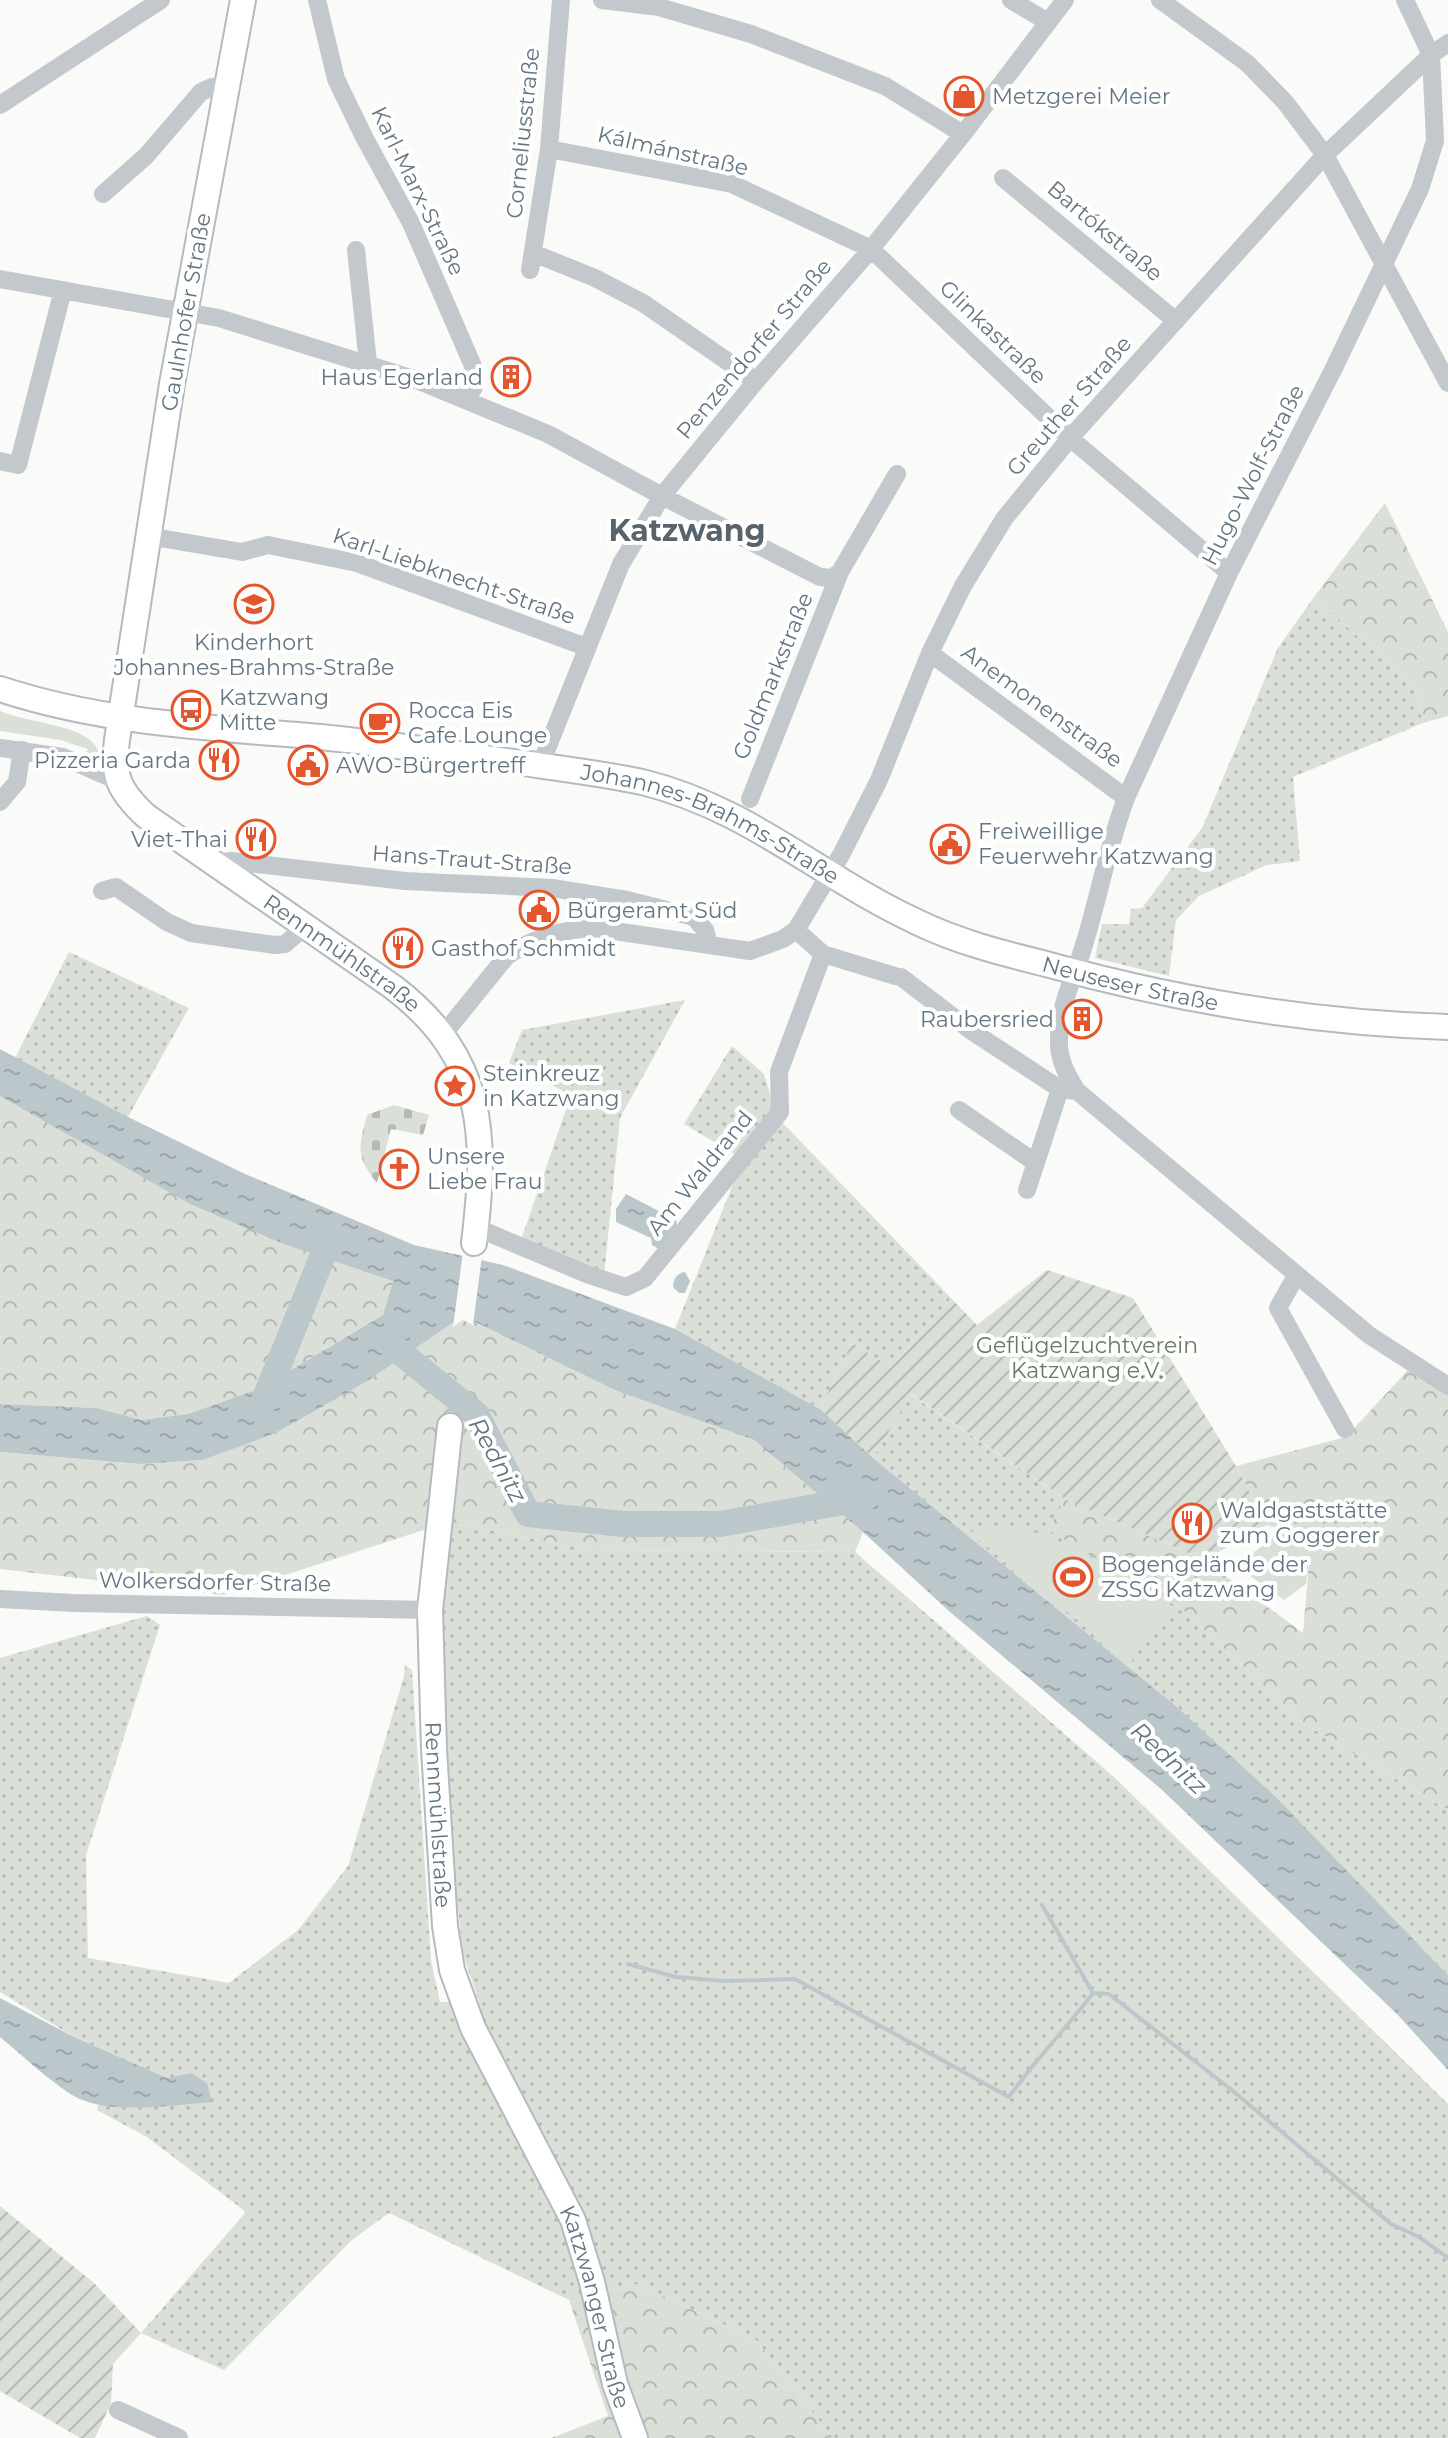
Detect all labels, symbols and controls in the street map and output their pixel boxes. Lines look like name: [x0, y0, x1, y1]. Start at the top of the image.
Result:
street label: Corneliusstraße: [501, 46, 545, 220]
shop icon: Metzgerei Meier: [943, 75, 985, 117]
place label: Metzgerei Meier: [992, 83, 1170, 110]
street label: Karl-Marx-Straße: [365, 102, 471, 280]
street label: Kálmánstraße: [595, 121, 751, 181]
street label: Bartókstraße: [1042, 175, 1168, 287]
street label: Gaulnhofer Straße: [155, 211, 217, 413]
street label: Penzendorfer Straße: [671, 253, 837, 445]
street label: Glinkastraße: [934, 274, 1052, 390]
street label: Greuther Straße: [1001, 330, 1137, 482]
building icon: Haus Egerland: [490, 356, 532, 398]
place label: Haus Egerland: [321, 364, 483, 391]
street label: Hugo-Wolf-Straße: [1196, 380, 1310, 570]
district label: Katzwang: [608, 512, 766, 549]
street label: Karl-Liebknecht-Straße: [329, 522, 579, 630]
school or university icon: Kinderhort Johannes-Brahms-Straße: [233, 583, 275, 625]
street label: Goldmarkstraße: [727, 588, 819, 764]
place label: Kinderhort Johannes-Brahms-Straße: [113, 629, 394, 681]
street label: Anemonenstraße: [956, 638, 1128, 774]
place label: Katzwang Mitte: [219, 684, 329, 736]
bus stop icon: Katzwang Mitte: [170, 689, 212, 731]
place label: Rocca Eis Cafe Lounge: [408, 697, 547, 749]
cafe icon: Rocca Eis Cafe Lounge: [359, 702, 401, 744]
restaurant icon: Pizzeria Garda: [198, 739, 240, 781]
public building icon: AWO-Bürgertreff: [287, 744, 329, 786]
place label: Pizzeria Garda: [34, 747, 191, 774]
place label: AWO-Bürgertreff: [336, 752, 527, 779]
street label: Johannes-Brahms-Straße: [578, 758, 844, 890]
restaurant icon: Viet-Thai: [235, 818, 277, 860]
place label: Freiweillige Feuerwehr Katzwang: [978, 818, 1214, 870]
public building icon: Freiweillige Feuerwehr Katzwang: [929, 823, 971, 865]
place label: Viet-Thai: [131, 826, 228, 853]
street label: Hans-Traut-Straße: [371, 840, 573, 880]
street label: Rennmühlstraße: [258, 888, 427, 1018]
public building icon: Bürgeramt Süd: [518, 889, 560, 931]
place label: Bürgeramt Süd: [567, 897, 737, 924]
restaurant icon: Gasthof Schmidt: [382, 927, 424, 969]
place label: Gasthof Schmidt: [431, 935, 616, 962]
street label: Neuseser Straße: [1039, 950, 1221, 1016]
building icon: Raubersried: [1061, 998, 1103, 1040]
place label: Raubersried: [920, 1006, 1054, 1033]
place label: Steinkreuz in Katzwang: [483, 1060, 620, 1112]
place icon: Steinkreuz in Katzwang: [434, 1065, 476, 1107]
street label: Am Waldrand: [641, 1105, 759, 1241]
place label: Unsere Liebe Frau: [427, 1143, 543, 1195]
church icon: Unsere Liebe Frau: [378, 1148, 420, 1190]
park label: Geflügelzuchtverein Katzwang e.V.: [976, 1332, 1198, 1384]
water label: Rednitz: [463, 1412, 534, 1508]
place label: Waldgaststätte zum Goggerer: [1220, 1497, 1387, 1549]
restaurant icon: Waldgaststätte zum Goggerer: [1171, 1502, 1213, 1544]
place label: Bogengelände der ZSSG Katzwang: [1101, 1551, 1308, 1603]
sports icon: Bogengelände der ZSSG Katzwang: [1052, 1556, 1094, 1598]
street label: Wolkersdorfer Straße: [99, 1566, 331, 1598]
water label: Rednitz: [1125, 1716, 1213, 1801]
street label: Rennmühlstraße: [420, 1721, 457, 1909]
street label: Katzwanger Straße: [554, 2201, 636, 2412]

